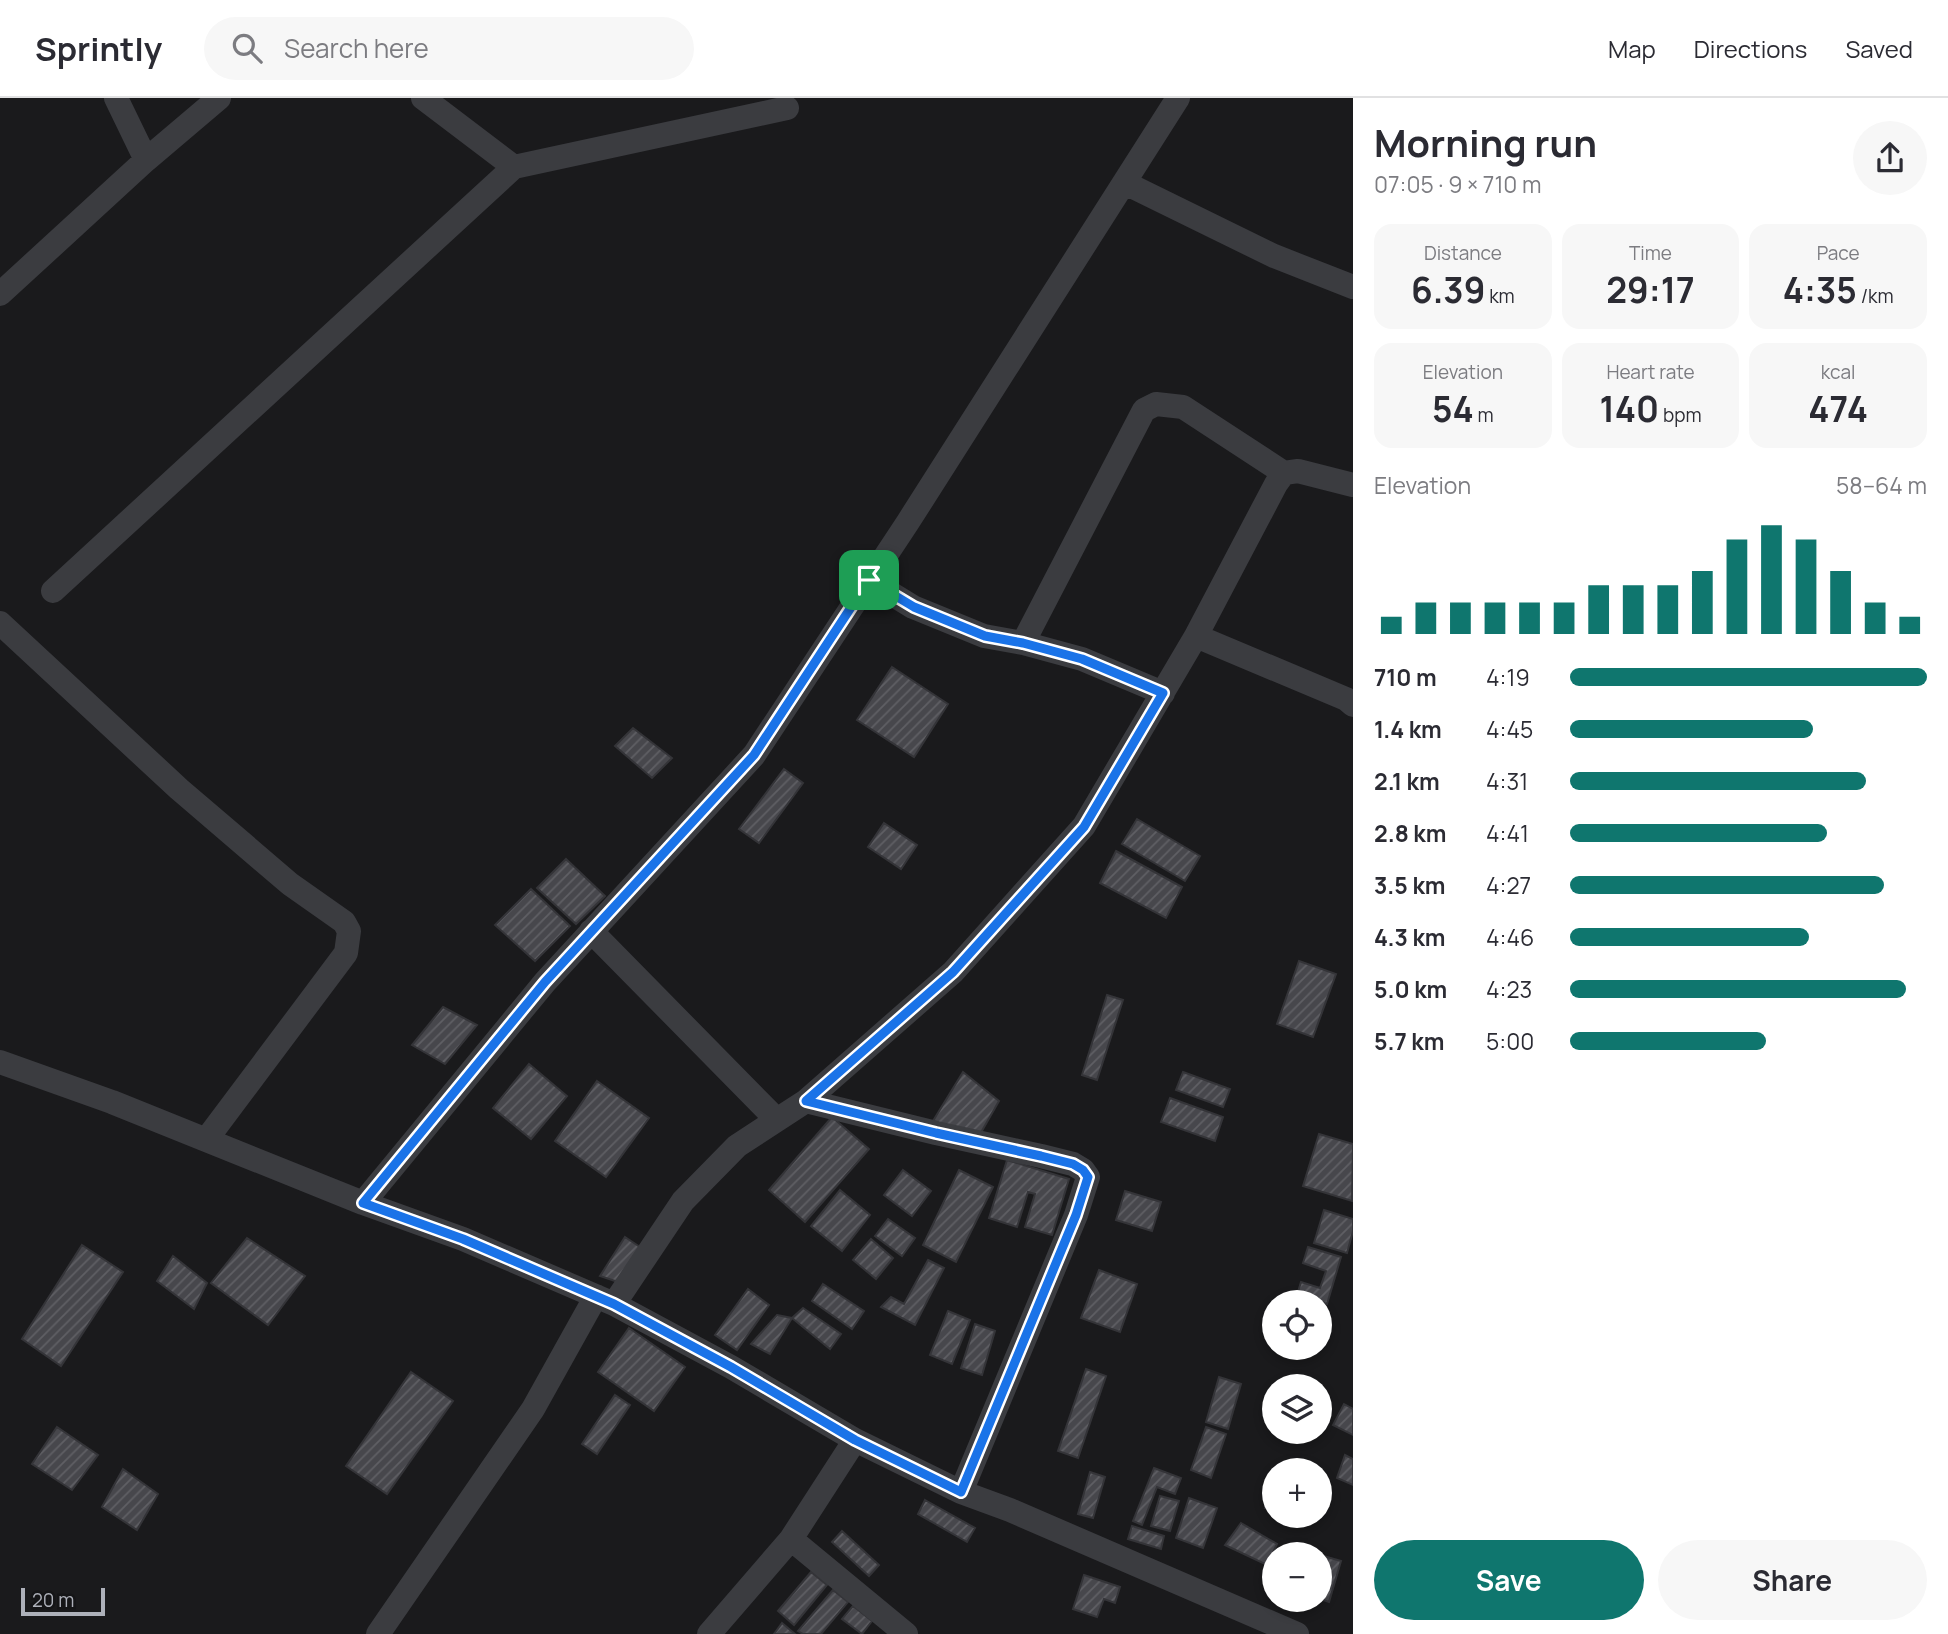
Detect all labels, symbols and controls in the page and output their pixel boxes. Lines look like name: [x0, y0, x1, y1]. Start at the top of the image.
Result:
search box: [204, 17, 694, 80]
text: Sprintly: [35, 26, 162, 71]
icon: search: [228, 29, 266, 67]
text: Search here: [284, 30, 429, 66]
text: Map: [1608, 32, 1656, 65]
text: Directions: [1694, 32, 1807, 65]
text: Saved: [1845, 32, 1913, 65]
text: Morning run: [1374, 116, 1597, 168]
button: share: [1853, 121, 1927, 195]
text: 07:05 · 9 × 710 m: [1374, 168, 1542, 200]
text: Distance: [1424, 240, 1502, 266]
text: Time: [1629, 240, 1672, 266]
text: Pace: [1817, 240, 1860, 266]
text: 6.39: [1411, 266, 1485, 314]
text: 29:17: [1606, 266, 1695, 314]
text: 4:35: [1783, 266, 1857, 314]
text: km: [1485, 283, 1515, 309]
text: /km: [1857, 283, 1894, 309]
text: Elevation: [1423, 359, 1503, 385]
text: Heart rate: [1606, 359, 1695, 385]
text: kcal: [1821, 359, 1856, 385]
text: 54: [1432, 385, 1474, 433]
text: 140: [1599, 385, 1659, 433]
text: 474: [1808, 385, 1868, 433]
text: m: [1474, 402, 1494, 428]
text: bpm: [1659, 402, 1702, 428]
text: Elevation: [1374, 469, 1471, 501]
text: 58–64 m: [1836, 469, 1927, 501]
pin: [839, 550, 899, 610]
icon: arrive: [850, 561, 888, 599]
text: 710 m: [1374, 661, 1437, 693]
text: 4:19: [1486, 661, 1530, 693]
text: 1.4 km: [1374, 713, 1442, 745]
text: 4:45: [1486, 713, 1533, 745]
text: 2.1 km: [1374, 765, 1440, 797]
text: 4:31: [1486, 765, 1528, 797]
text: 2.8 km: [1374, 817, 1446, 849]
text: 4:41: [1486, 817, 1529, 849]
text: 3.5 km: [1374, 869, 1445, 901]
text: 4:27: [1486, 869, 1531, 901]
text: 4.3 km: [1374, 921, 1446, 953]
text: 4:46: [1486, 921, 1534, 953]
text: 5.0 km: [1374, 973, 1447, 1005]
text: 4:23: [1486, 973, 1532, 1005]
text: 5.7 km: [1374, 1025, 1444, 1057]
text: 5:00: [1486, 1025, 1534, 1057]
map controls: [1262, 1290, 1332, 1612]
button: locate: [1262, 1290, 1332, 1360]
button: layers: [1262, 1374, 1332, 1444]
button: +: [1262, 1458, 1332, 1528]
button: Save: [1374, 1540, 1644, 1620]
button: Share: [1658, 1540, 1927, 1620]
button: −: [1262, 1542, 1332, 1612]
scale bar: [21, 1585, 105, 1617]
text: 20 m: [32, 1587, 74, 1613]

